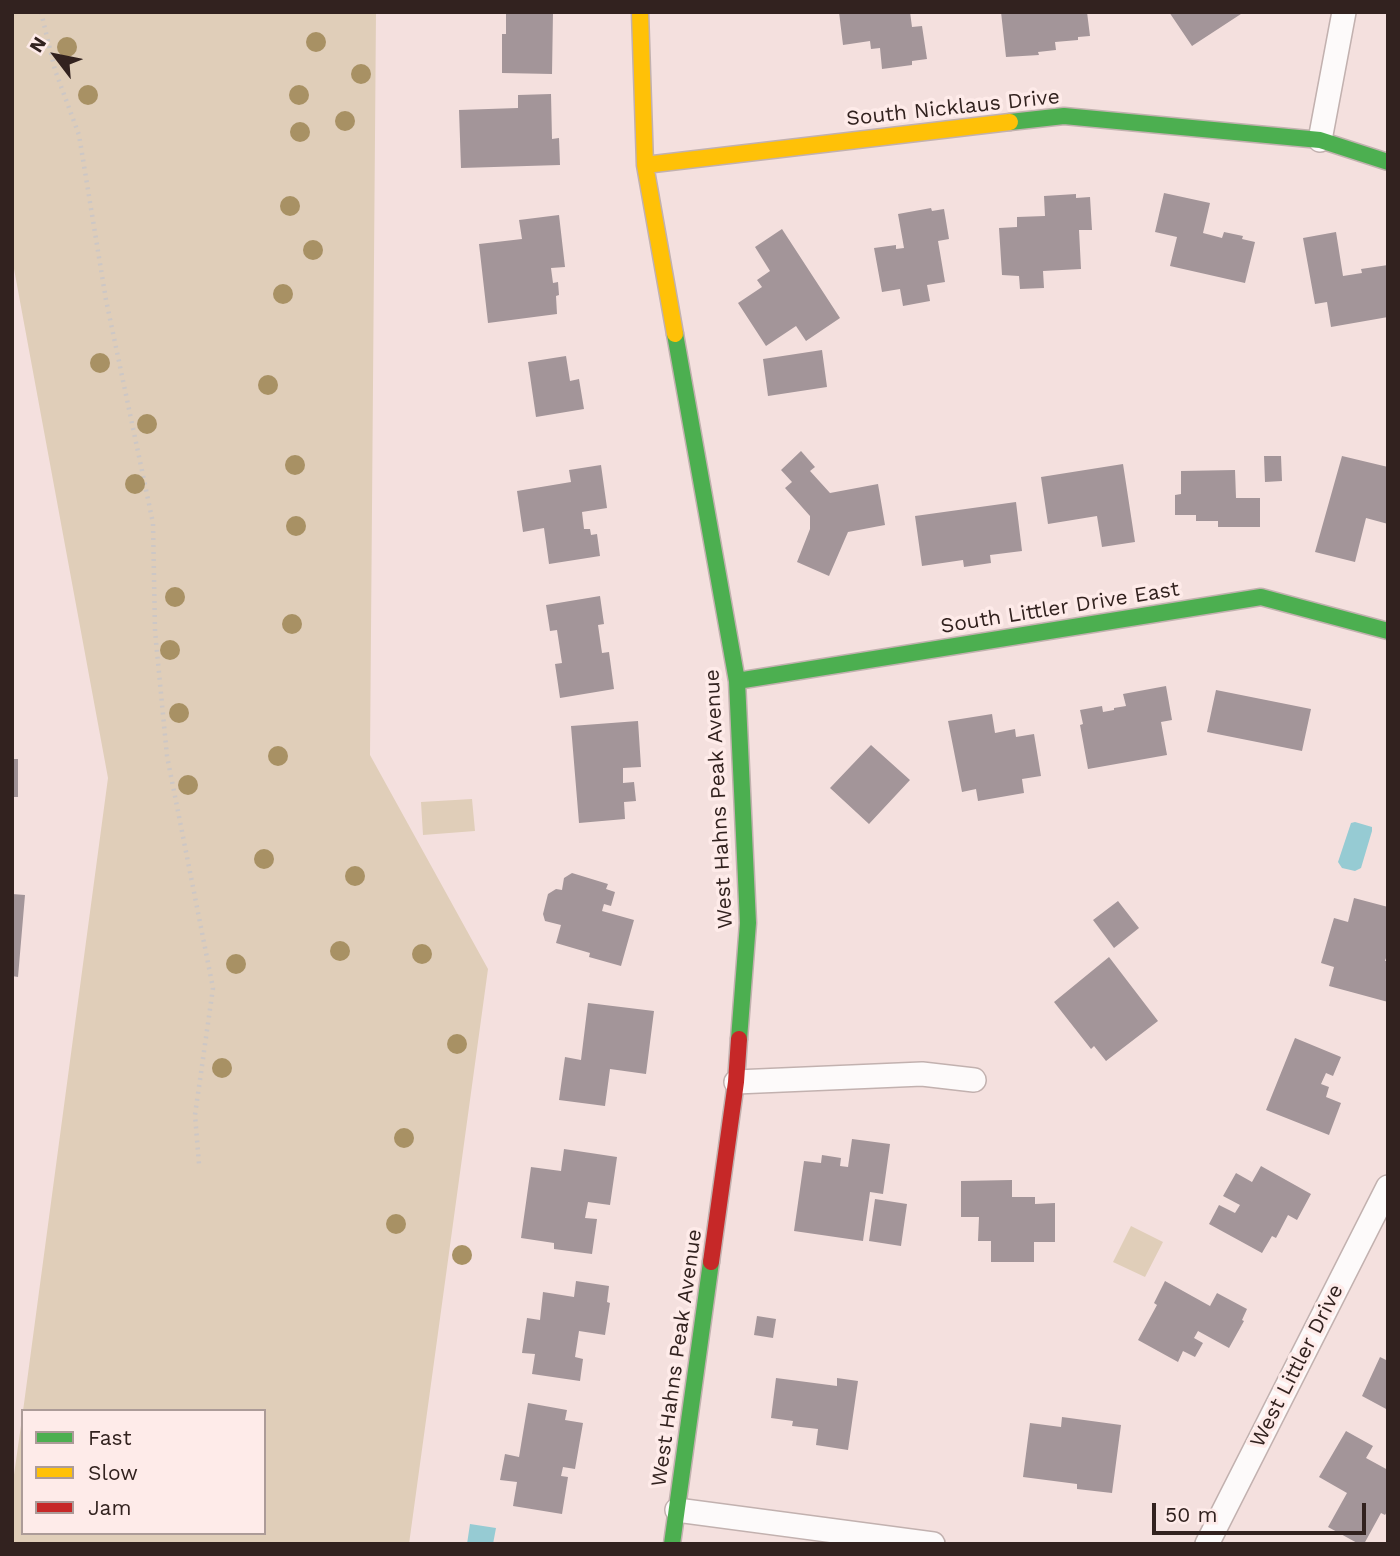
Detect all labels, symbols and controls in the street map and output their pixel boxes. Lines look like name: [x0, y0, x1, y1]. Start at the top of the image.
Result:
north arrow: [21, 21, 91, 91]
text: N: [24, 33, 51, 57]
street label: South Nicklaus Drive: [845, 84, 1061, 132]
street label: South Littler Drive East: [939, 577, 1181, 639]
street label: West Hahns Peak Avenue: [700, 669, 738, 929]
street label: West Hahns Peak Avenue: [646, 1228, 708, 1488]
street label: West Littler Drive: [1245, 1280, 1349, 1452]
legend: [21, 1409, 266, 1535]
text: Fast: [88, 1425, 132, 1450]
text: Slow: [88, 1460, 138, 1485]
scale bar: [1155, 1490, 1368, 1534]
text: Jam: [88, 1495, 131, 1520]
text: 50 m: [1165, 1502, 1217, 1527]

